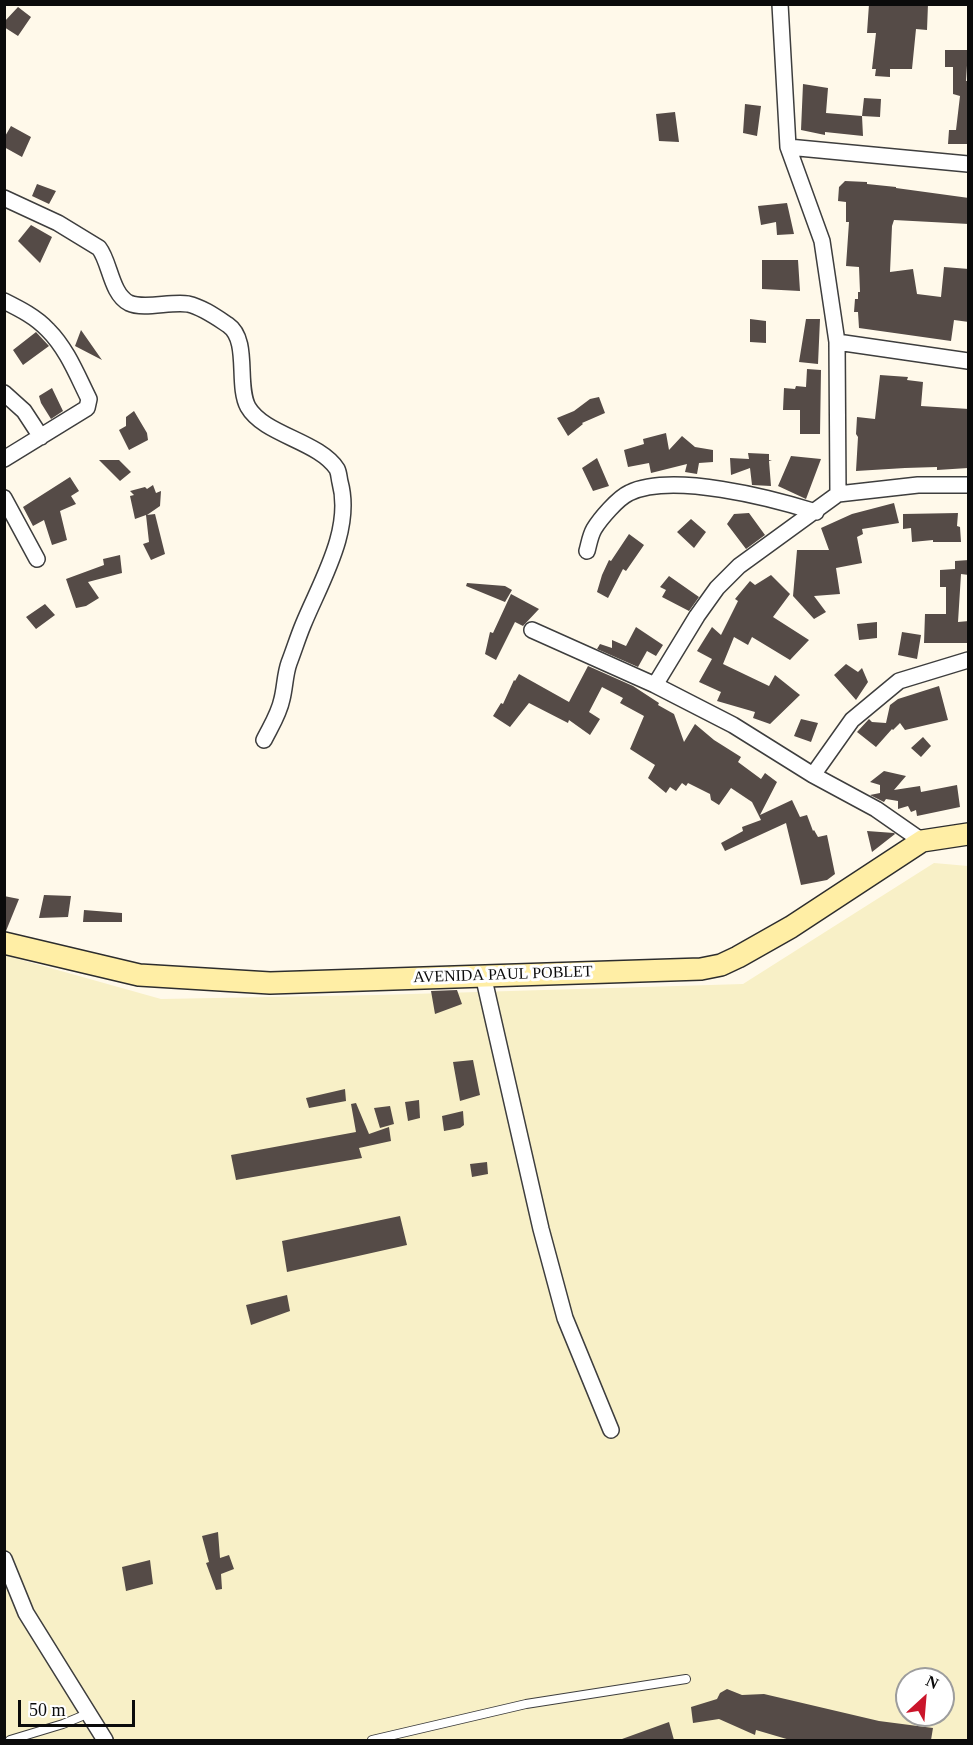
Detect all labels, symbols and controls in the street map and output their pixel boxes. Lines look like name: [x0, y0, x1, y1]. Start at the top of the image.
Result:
street label: AVENIDA PAUL POBLET: [413, 962, 593, 988]
north arrow: [895, 1667, 955, 1727]
text: N: [923, 1672, 941, 1692]
scale bar: [21, 1688, 138, 1726]
text: 50 m: [29, 1700, 66, 1720]

